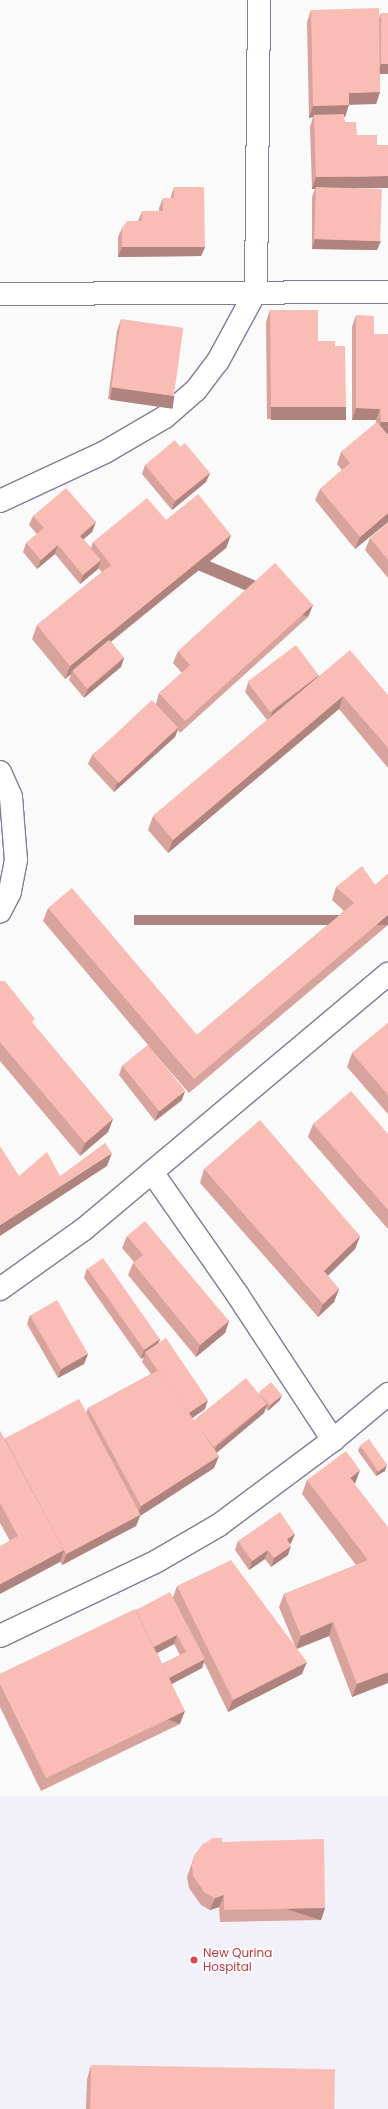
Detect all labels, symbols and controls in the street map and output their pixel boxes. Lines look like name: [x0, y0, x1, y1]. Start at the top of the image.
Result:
place label: New Qurina Hospital: [203, 1946, 272, 1974]
marker: New Qurina Hospital: [188, 1954, 200, 1966]

